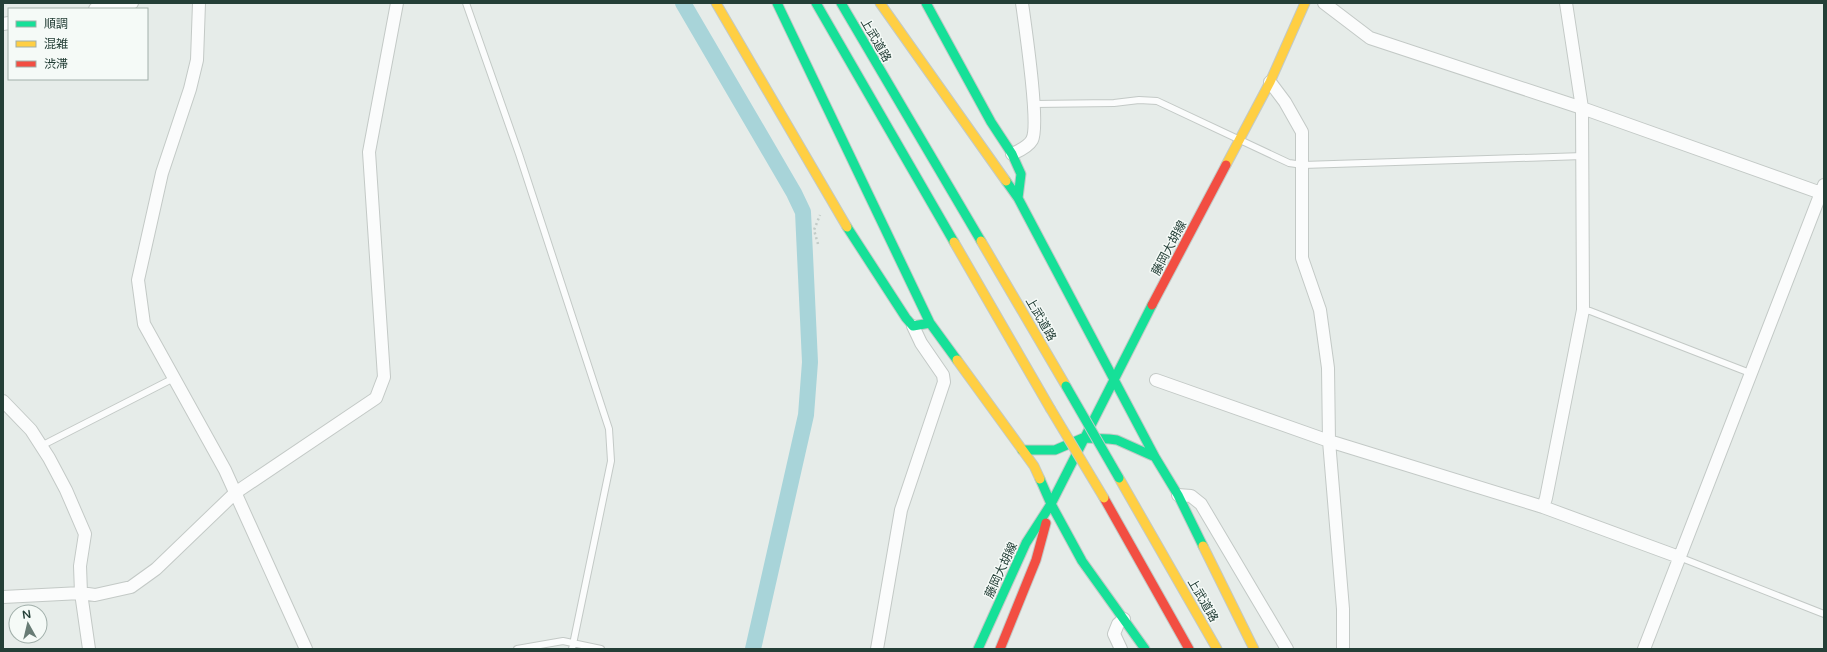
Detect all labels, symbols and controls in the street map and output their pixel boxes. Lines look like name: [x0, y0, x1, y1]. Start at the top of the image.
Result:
legend: [8, 8, 148, 80]
street label: 上武道路: [858, 16, 894, 64]
text: 順調: [44, 17, 68, 31]
text: 混雑: [44, 37, 68, 51]
text: 渋滞: [44, 57, 68, 71]
street label: 藤岡大胡線: [1149, 218, 1189, 278]
street label: 上武道路: [1023, 295, 1059, 343]
street label: 藤岡大胡線: [982, 540, 1020, 600]
street label: 上武道路: [1185, 576, 1221, 624]
north arrow: [8, 604, 48, 644]
text: N: [21, 608, 32, 622]

